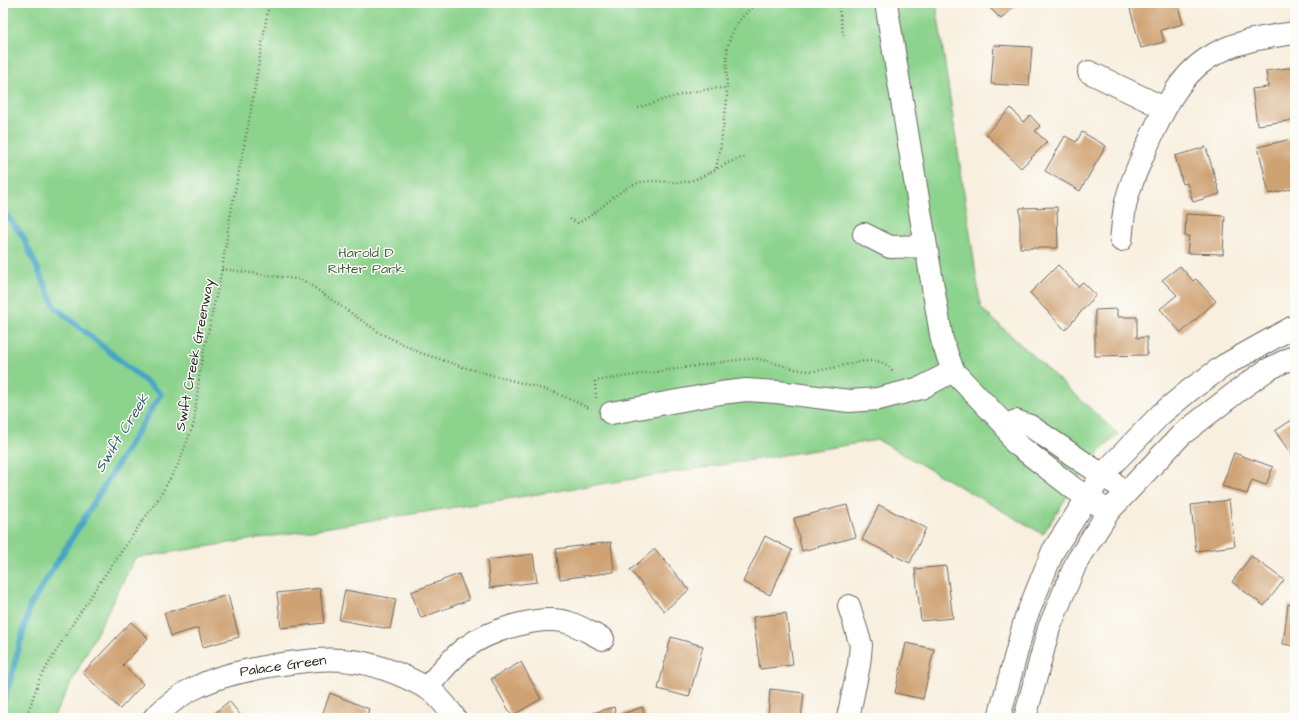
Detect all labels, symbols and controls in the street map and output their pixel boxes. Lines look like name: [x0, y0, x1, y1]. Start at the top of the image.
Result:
park label: Harold D Ritter Park: [328, 243, 405, 279]
street label: Swift Creek Greenway: [170, 277, 220, 433]
water label: Swift Creek: [89, 389, 155, 476]
street label: Palace Green: [239, 650, 327, 682]

